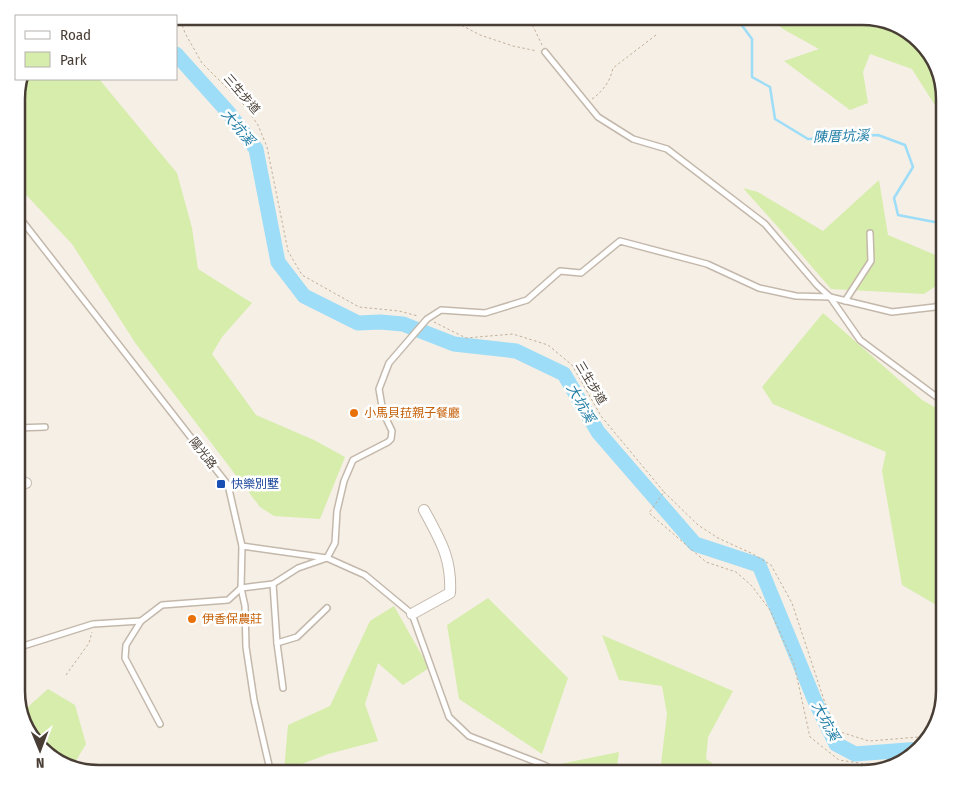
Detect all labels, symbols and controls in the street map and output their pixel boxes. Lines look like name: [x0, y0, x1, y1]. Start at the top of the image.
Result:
legend: [15, 15, 178, 80]
text: Road: [60, 26, 91, 44]
text: Park: [60, 51, 87, 69]
street label: 三生步道: [221, 71, 263, 117]
water label: 大坑溪: [218, 106, 259, 150]
water label: 陳厝坑溪: [813, 127, 871, 146]
street label: 三生步道: [573, 359, 609, 407]
water label: 大坑溪: [563, 381, 599, 427]
place label: 小馬貝菈親子餐廳: [364, 406, 460, 420]
marker: 小馬貝菈親子餐廳: [348, 407, 360, 419]
street label: 陽光路: [186, 435, 220, 471]
place label: 快樂別墅: [231, 477, 279, 491]
marker: 快樂別墅: [215, 478, 227, 490]
place label: 伊香保農莊: [202, 612, 262, 626]
marker: 伊香保農莊: [186, 613, 198, 625]
water label: 大坑溪: [808, 699, 844, 746]
north arrow: [15, 725, 65, 775]
text: N: [36, 754, 45, 771]

